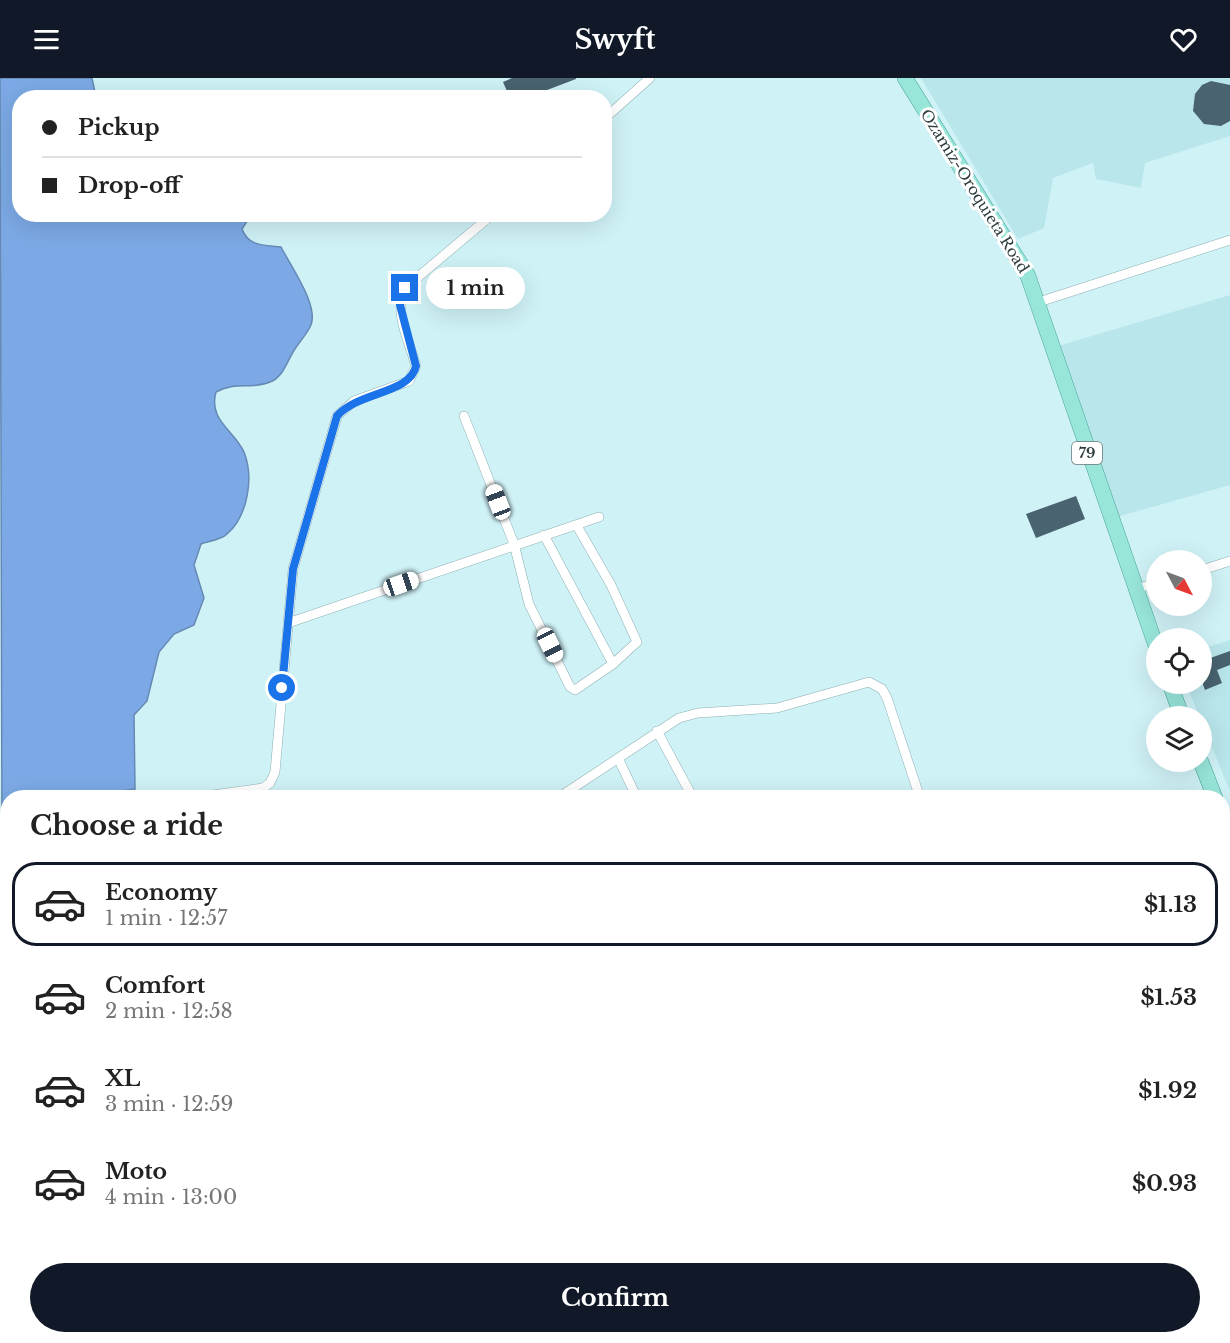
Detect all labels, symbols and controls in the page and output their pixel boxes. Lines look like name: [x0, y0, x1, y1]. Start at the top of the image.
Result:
icon: menu: [30, 23, 63, 56]
text: Swyft: [574, 23, 656, 56]
icon: heart: [1167, 23, 1200, 56]
street label: Ozamiz-Oroquieta Road: [917, 105, 1033, 277]
text: Pickup: [78, 114, 160, 141]
text: Drop-off: [78, 172, 180, 199]
callout: 1 min: [426, 267, 525, 309]
route end: [391, 274, 418, 301]
text: 1 min: [447, 276, 504, 300]
road number: 79: [1072, 442, 1102, 464]
car: [483, 482, 513, 522]
north arrow: [1146, 550, 1212, 616]
map controls: [1146, 550, 1212, 772]
car: [381, 570, 421, 598]
car: [534, 625, 566, 665]
button: locate: [1146, 628, 1212, 694]
route start: [268, 674, 295, 701]
button: layers: [1146, 706, 1212, 772]
text: Choose a ride: [30, 809, 223, 842]
icon: car: [33, 877, 87, 931]
text: Economy: [105, 879, 217, 906]
text: $1.13: [1144, 891, 1197, 918]
text: 1 min · 12:57: [105, 906, 227, 930]
icon: car: [33, 970, 87, 1024]
text: Comfort: [105, 972, 205, 999]
text: $1.53: [1140, 984, 1197, 1011]
text: 2 min · 12:58: [105, 999, 233, 1023]
icon: car: [33, 1063, 87, 1117]
text: XL: [105, 1065, 140, 1092]
text: $1.92: [1138, 1077, 1197, 1104]
text: 3 min · 12:59: [105, 1092, 233, 1116]
icon: car: [33, 1156, 87, 1210]
text: Moto: [105, 1158, 167, 1185]
text: $0.93: [1132, 1170, 1197, 1197]
text: 4 min · 13:00: [105, 1185, 237, 1209]
button: Confirm: [30, 1263, 1200, 1332]

